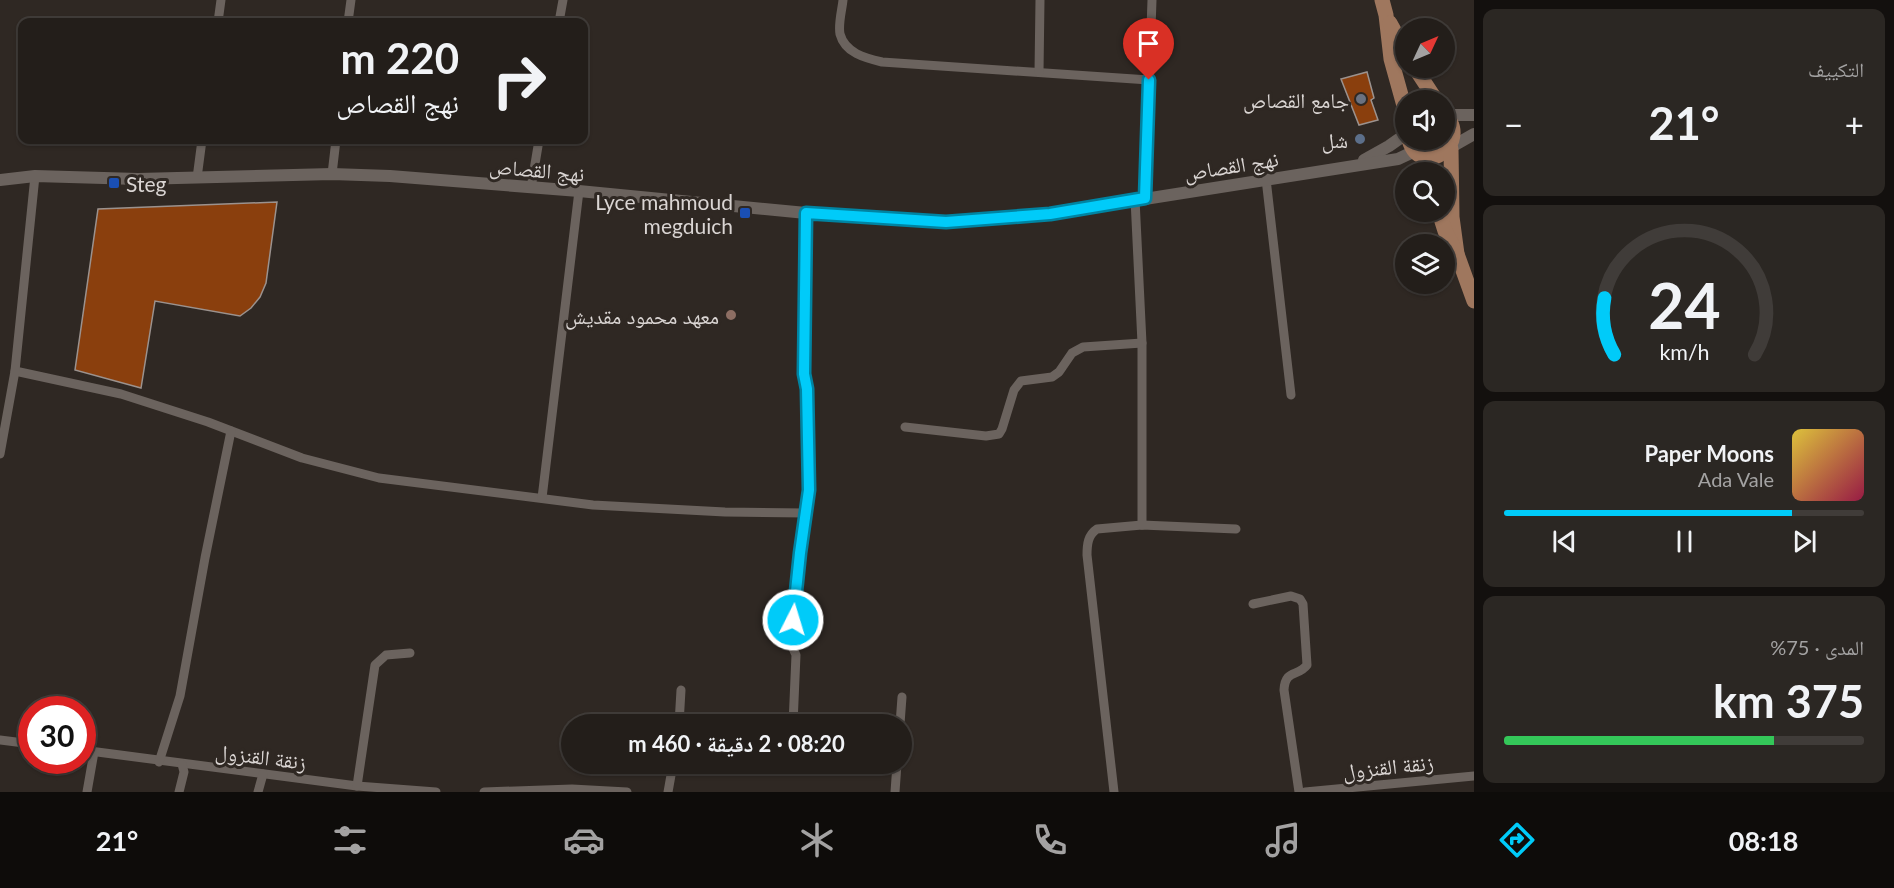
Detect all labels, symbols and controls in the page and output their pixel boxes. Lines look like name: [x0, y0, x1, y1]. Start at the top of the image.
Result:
pin: [1123, 18, 1174, 80]
north arrow: [1395, 18, 1455, 78]
map controls: [1395, 18, 1455, 294]
icon: arrive: [1132, 27, 1165, 60]
text: 220 m: [341, 33, 459, 83]
icon: right: [480, 42, 558, 120]
text: التكييف: [1808, 57, 1864, 81]
text: نهج القصاص: [336, 86, 459, 119]
place label: جامع القصاص: [1243, 87, 1349, 114]
button: sound: [1395, 90, 1455, 150]
marker: جامع القصاص: [1354, 92, 1368, 106]
text: 21°: [1649, 96, 1719, 150]
text: −: [1504, 104, 1523, 144]
text: +: [1845, 104, 1864, 144]
place label: شل: [1322, 127, 1348, 154]
marker: شل: [1353, 132, 1367, 146]
street label: نهج القصاص: [1182, 145, 1280, 187]
street label: نهج القصاص: [488, 152, 586, 188]
button: search: [1395, 162, 1455, 222]
place label: Steg: [126, 171, 166, 196]
marker: Steg: [107, 176, 121, 190]
place label: Lyce mahmoud megduich: [595, 189, 733, 238]
marker: Lyce mahmoud megduich: [738, 206, 752, 220]
button: layers: [1395, 234, 1455, 294]
text: 24: [1648, 267, 1720, 342]
place label: معهد محمود مقديش: [565, 303, 719, 330]
marker: معهد محمود مقديش: [724, 308, 738, 322]
text: km/h: [1659, 340, 1709, 366]
text: Paper Moons: [1644, 440, 1774, 467]
text: Ada Vale: [1698, 467, 1774, 491]
icon: previous: [1548, 525, 1581, 558]
icon: pause: [1668, 525, 1701, 558]
icon: next: [1788, 525, 1821, 558]
position arrow: [761, 588, 825, 652]
text: المدى · 75%: [1770, 635, 1864, 659]
text: 375 km: [1713, 674, 1864, 728]
speed limit sign: 30: [18, 696, 96, 774]
text: 08:20 · 2 دقيقة · 460 m: [628, 730, 845, 757]
street label: زنقة القنزول: [214, 738, 308, 775]
street label: زنقة القنزول: [1341, 749, 1435, 784]
icon: filters: [329, 819, 371, 861]
icon: car: [563, 819, 605, 861]
icon: climate: [796, 819, 838, 861]
icon: phone: [1029, 819, 1071, 861]
icon: music: [1262, 819, 1304, 861]
icon: directions: [1496, 819, 1538, 861]
text: 21°: [96, 824, 138, 857]
text: 08:18: [1729, 824, 1798, 857]

